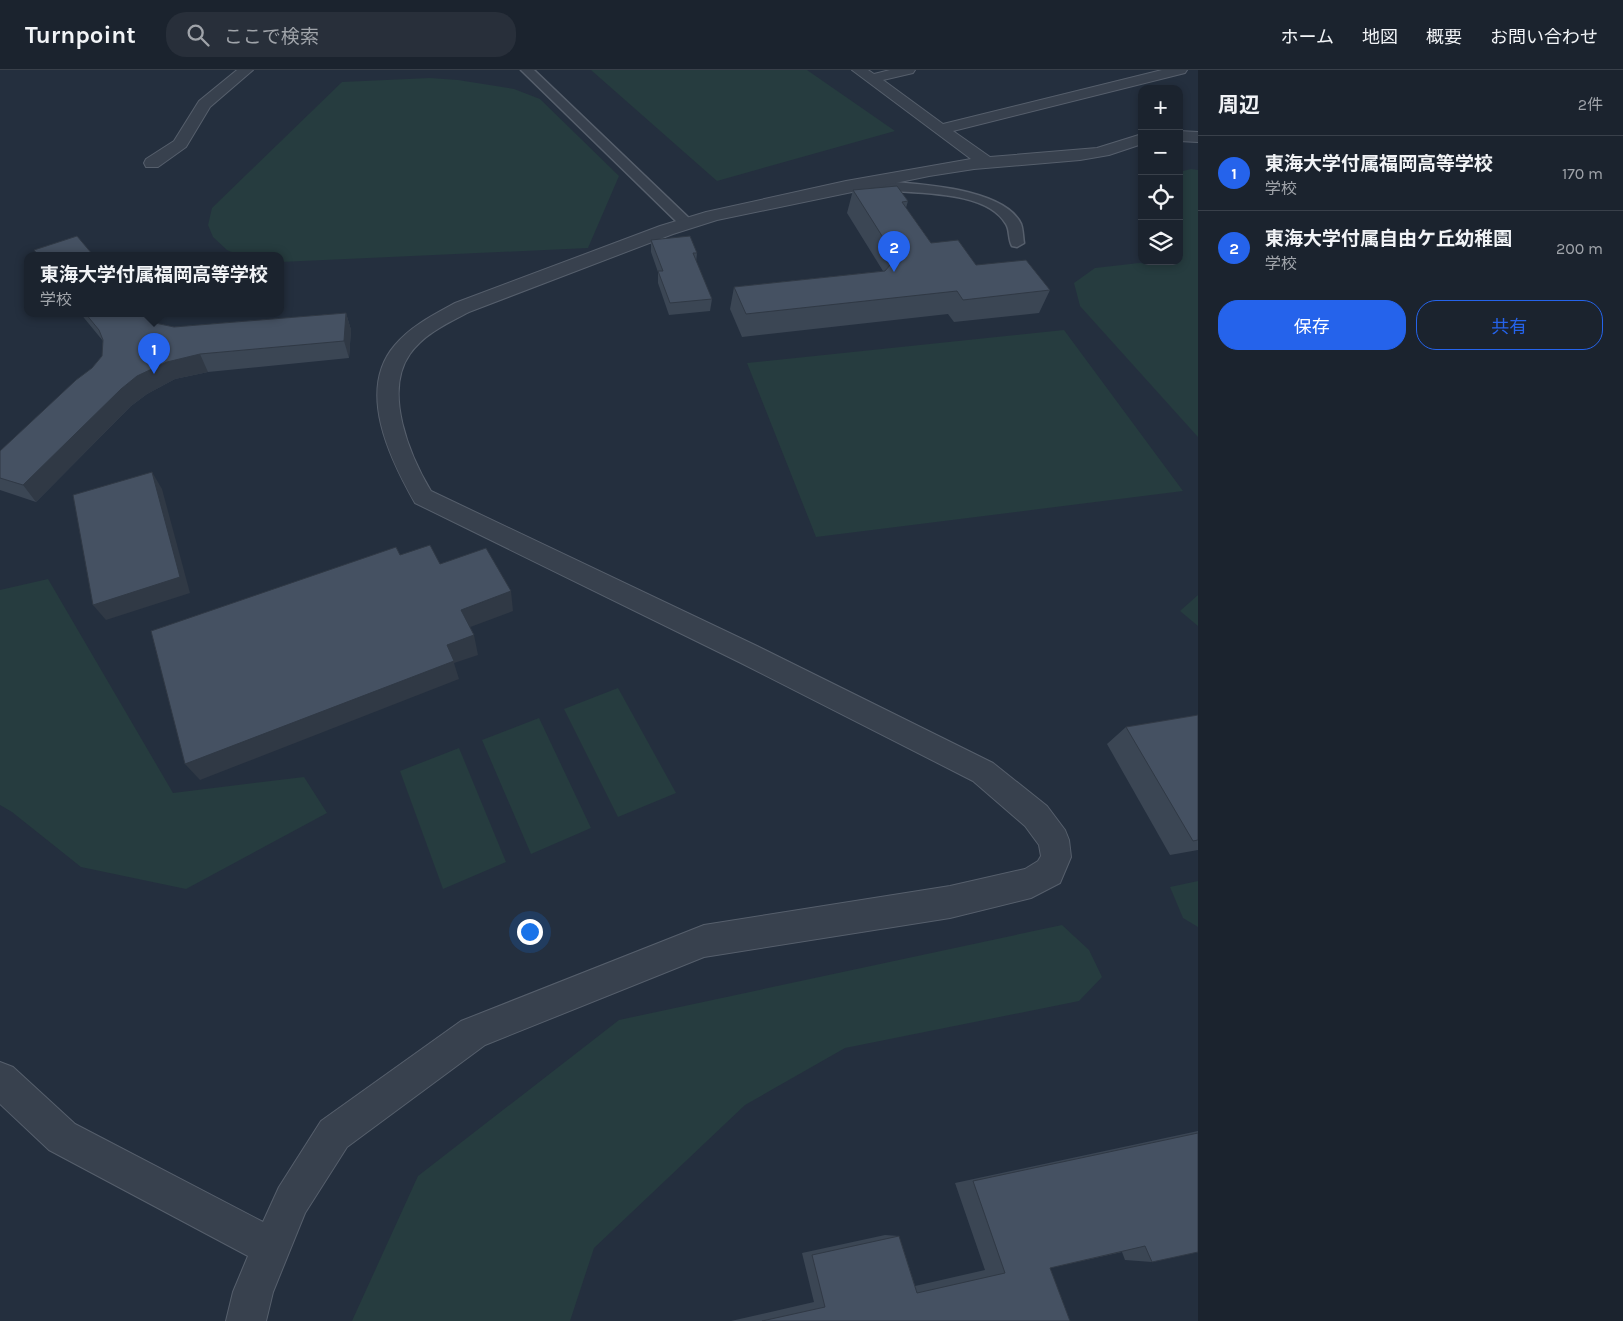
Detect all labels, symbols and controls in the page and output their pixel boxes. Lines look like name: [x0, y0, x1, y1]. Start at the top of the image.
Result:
search box: [166, 12, 516, 57]
text: Turnpoint: [25, 21, 136, 49]
icon: search: [184, 21, 212, 49]
text: ここで検索: [224, 26, 319, 48]
text: ホーム: [1281, 26, 1334, 48]
text: 地図: [1362, 26, 1398, 48]
text: 概要: [1426, 26, 1462, 48]
text: お問い合わせ: [1490, 26, 1598, 48]
map controls: [1138, 85, 1183, 265]
button: +: [1138, 85, 1183, 130]
text: 周辺: [1218, 93, 1260, 117]
text: 2件: [1578, 95, 1603, 114]
button: −: [1138, 130, 1183, 175]
text: 東海大学付属福岡高等学校: [1265, 153, 1493, 175]
text: 1: [1231, 164, 1237, 183]
text: 170 m: [1562, 164, 1603, 183]
button: locate: [1138, 175, 1183, 220]
text: 学校: [1265, 179, 1297, 198]
button: layers: [1138, 220, 1183, 265]
text: 東海大学付属自由ケ丘幼稚園: [1265, 228, 1512, 250]
pin: 2: [878, 231, 910, 272]
text: 2: [1229, 239, 1239, 258]
text: 200 m: [1556, 239, 1603, 258]
popup: [24, 252, 284, 317]
text: 学校: [1265, 254, 1297, 273]
text: 東海大学付属福岡高等学校: [40, 264, 268, 286]
text: 学校: [40, 290, 72, 309]
button: 保存: [1218, 300, 1406, 350]
button: 共有: [1416, 300, 1603, 350]
pin: 1: [138, 333, 170, 374]
your location: [517, 919, 543, 945]

